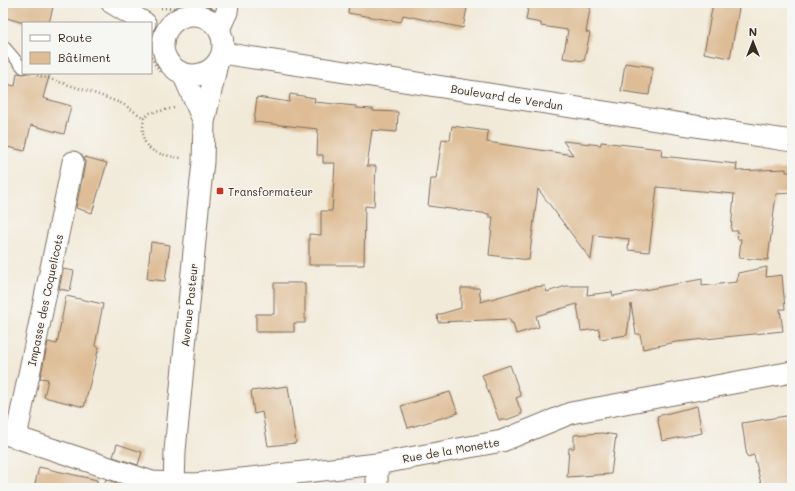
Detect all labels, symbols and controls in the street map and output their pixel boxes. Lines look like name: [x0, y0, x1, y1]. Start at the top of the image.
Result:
legend: [22, 22, 152, 74]
north arrow: [733, 22, 773, 62]
text: N: [749, 24, 757, 39]
text: Route: [58, 29, 92, 45]
text: Bâtiment: [58, 49, 111, 65]
street label: Boulevard de Verdun: [450, 81, 564, 113]
place label: Transformateur: [228, 184, 313, 199]
marker: Transformateur: [215, 186, 225, 196]
street label: Impasse des Coquelicots: [24, 233, 66, 367]
street label: Avenue Pasteur: [177, 263, 201, 347]
street label: Rue de la Monette: [401, 434, 501, 466]

